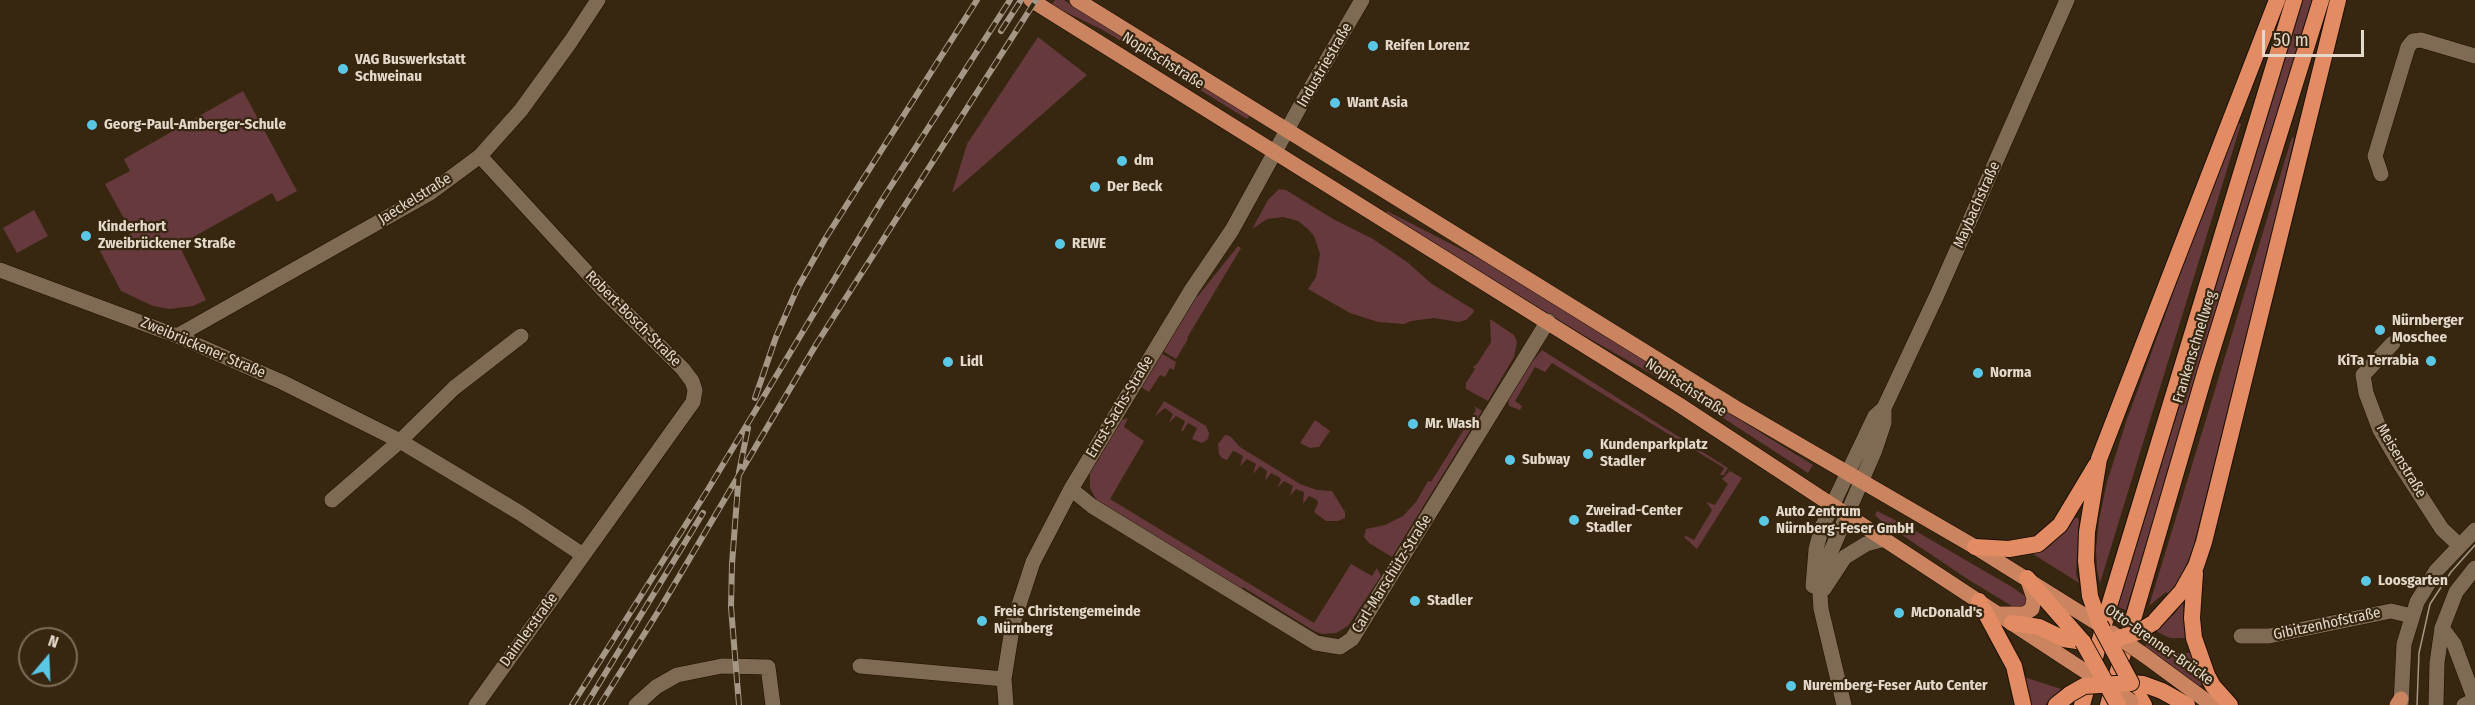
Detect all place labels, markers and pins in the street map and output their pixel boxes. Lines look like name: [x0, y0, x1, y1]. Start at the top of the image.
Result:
place label: Reifen Lorenz: [1385, 37, 1470, 55]
marker: Reifen Lorenz: [1366, 39, 1380, 53]
place label: VAG Buswerkstatt Schweinau: [355, 51, 466, 86]
marker: VAG Buswerkstatt Schweinau: [336, 62, 350, 76]
place label: Want Asia: [1347, 94, 1408, 112]
marker: Want Asia: [1328, 96, 1342, 110]
place label: Georg-Paul-Amberger-Schule: [104, 116, 286, 134]
marker: Georg-Paul-Amberger-Schule: [85, 118, 99, 132]
place label: dm: [1134, 152, 1154, 170]
marker: dm: [1115, 154, 1129, 168]
place label: Der Beck: [1107, 178, 1162, 196]
marker: Der Beck: [1088, 180, 1102, 194]
place label: Kinderhort Zweibrückener Straße: [98, 218, 236, 253]
marker: Kinderhort Zweibrückener Straße: [79, 229, 93, 243]
place label: REWE: [1072, 235, 1106, 253]
marker: REWE: [1053, 237, 1067, 251]
place label: Nürnberger Moschee: [2392, 312, 2463, 347]
marker: Nürnberger Moschee: [2373, 323, 2387, 337]
place label: KiTa Terrabia: [2338, 352, 2419, 370]
place label: Lidl: [960, 353, 983, 371]
marker: KiTa Terrabia: [2424, 354, 2438, 368]
marker: Lidl: [941, 355, 955, 369]
place label: Norma: [1990, 364, 2031, 382]
marker: Norma: [1971, 366, 1985, 380]
place label: Mr. Wash: [1425, 415, 1480, 433]
marker: Mr. Wash: [1406, 417, 1420, 431]
place label: Kundenparkplatz Stadler: [1600, 436, 1708, 471]
marker: Kundenparkplatz Stadler: [1581, 447, 1595, 461]
place label: Subway: [1522, 451, 1570, 469]
marker: Subway: [1503, 453, 1517, 467]
place label: Zweirad-Center Stadler: [1586, 502, 1682, 537]
place label: Auto Zentrum Nürnberg-Feser GmbH: [1776, 503, 1914, 538]
marker: Zweirad-Center Stadler: [1567, 513, 1581, 527]
marker: Auto Zentrum Nürnberg-Feser GmbH: [1757, 514, 1771, 528]
place label: Loosgarten: [2378, 572, 2448, 590]
marker: Loosgarten: [2359, 574, 2373, 588]
place label: Stadler: [1427, 592, 1473, 610]
marker: Stadler: [1408, 594, 1422, 608]
place label: Freie Christengemeinde Nürnberg: [994, 603, 1141, 638]
place label: McDonald's: [1911, 604, 1982, 622]
marker: McDonald's: [1892, 606, 1906, 620]
marker: Freie Christengemeinde Nürnberg: [975, 614, 989, 628]
place label: Nuremberg-Feser Auto Center: [1803, 677, 1988, 695]
marker: Nuremberg-Feser Auto Center: [1784, 679, 1798, 693]

